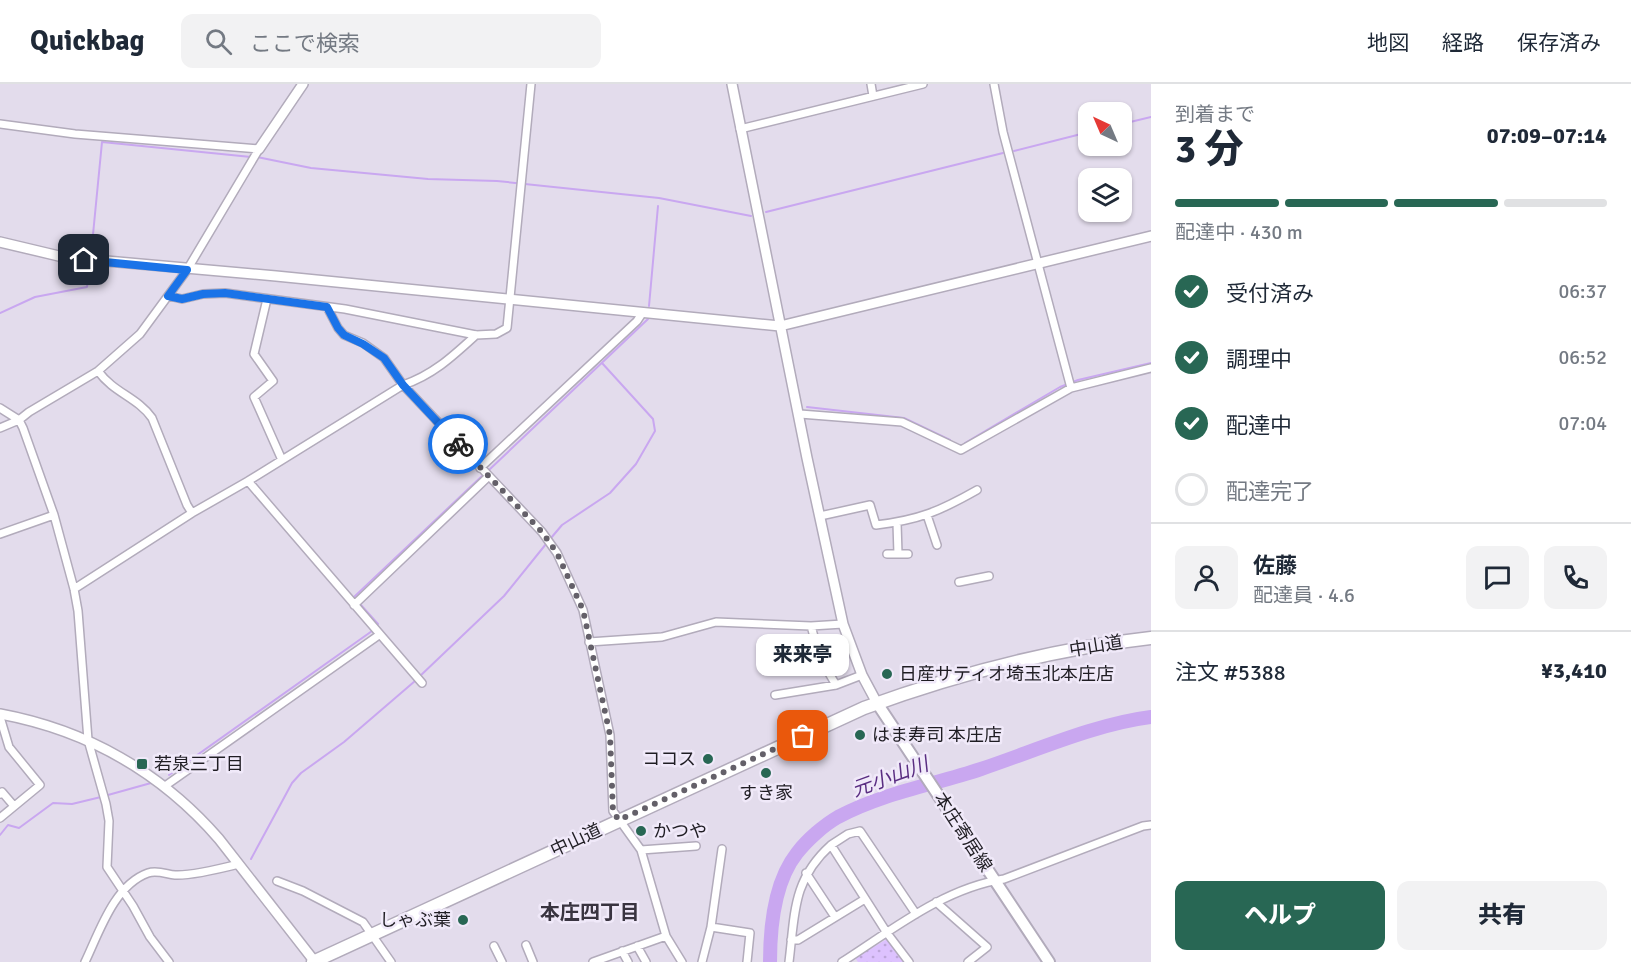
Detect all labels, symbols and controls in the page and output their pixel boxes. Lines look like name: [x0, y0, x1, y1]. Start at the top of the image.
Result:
search box: [181, 14, 601, 68]
text: Quickbag: [30, 24, 145, 58]
icon: search: [202, 25, 235, 58]
text: ここで検索: [250, 30, 360, 57]
text: 地図: [1367, 30, 1409, 56]
text: 経路: [1442, 30, 1484, 56]
text: 保存済み: [1517, 30, 1601, 56]
north arrow: [1078, 102, 1132, 156]
map controls: [1078, 102, 1132, 222]
text: 到着まで: [1175, 102, 1255, 127]
text: 07:09–07:14: [1487, 122, 1607, 149]
text: 3 分: [1175, 125, 1244, 173]
button: layers: [1078, 168, 1132, 222]
text: 配達中 · 430 m: [1175, 220, 1303, 245]
pin: [58, 234, 109, 285]
icon: home: [67, 243, 100, 276]
icon: check: [1175, 275, 1208, 308]
text: 06:37: [1558, 279, 1607, 304]
text: 受付済み: [1226, 280, 1314, 307]
icon: check: [1175, 341, 1208, 374]
text: 06:52: [1558, 345, 1607, 370]
text: 調理中: [1226, 346, 1292, 373]
icon: check: [1175, 407, 1208, 440]
text: 07:04: [1558, 411, 1607, 436]
text: 配達中: [1226, 412, 1292, 439]
courier: [428, 414, 488, 474]
icon: bike: [442, 428, 475, 461]
text: 配達完了: [1226, 478, 1314, 505]
button: person: [1175, 546, 1238, 609]
button: chat: [1466, 546, 1529, 609]
button: phone: [1544, 546, 1607, 609]
text: 佐藤: [1253, 552, 1297, 579]
text: 配達員 · 4.6: [1253, 583, 1355, 608]
street label: 中山道: [1068, 631, 1124, 661]
callout: 来来亭: [756, 634, 850, 676]
text: 来来亭: [773, 642, 833, 667]
text: ¥3,410: [1541, 657, 1607, 684]
text: 注文 #5388: [1175, 659, 1286, 686]
place label: 日産サティオ埼玉北本庄店: [899, 663, 1114, 685]
marker: 日産サティオ埼玉北本庄店: [880, 667, 894, 681]
pin: [777, 710, 828, 761]
icon: bag: [786, 719, 819, 752]
place label: はま寿司 本庄店: [872, 724, 1002, 746]
marker: はま寿司 本庄店: [853, 728, 867, 742]
place label: ココス: [642, 748, 696, 770]
water label: 元小山川: [848, 751, 934, 802]
marker: ココス: [701, 752, 715, 766]
place label: 若泉三丁目: [154, 753, 244, 775]
marker: 若泉三丁目: [135, 757, 149, 771]
marker: すき家: [759, 766, 773, 780]
place label: すき家: [739, 782, 793, 804]
street label: 本庄寄居線: [929, 788, 997, 876]
street label: 中山道: [547, 819, 605, 861]
place label: かつや: [653, 820, 707, 842]
marker: かつや: [634, 824, 648, 838]
button: ヘルプ: [1175, 881, 1385, 950]
button: 共有: [1397, 881, 1607, 950]
district label: 本庄四丁目: [540, 900, 640, 925]
place label: しゃぶ葉: [379, 909, 451, 931]
marker: しゃぶ葉: [456, 913, 470, 927]

